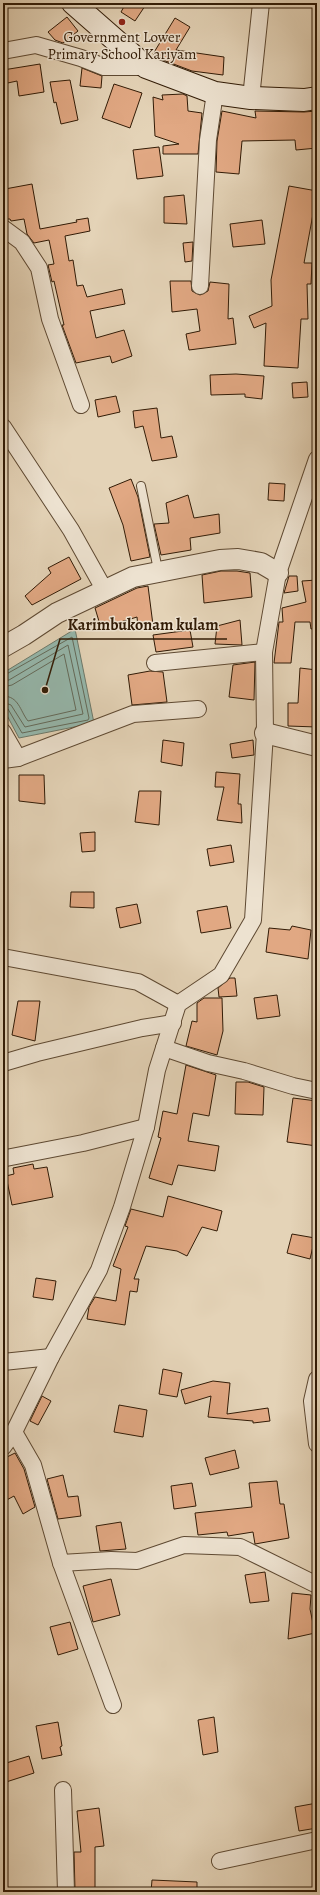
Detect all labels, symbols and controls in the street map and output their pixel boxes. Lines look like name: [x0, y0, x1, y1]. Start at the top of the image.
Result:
marker: Government Lower Primary School Kariyam: [117, 17, 127, 27]
place label: Government Lower Primary School Kariyam: [48, 27, 197, 64]
callout: Karimbukonam kulam: [60, 611, 227, 639]
text: Karimbukonam kulam: [67, 614, 219, 636]

